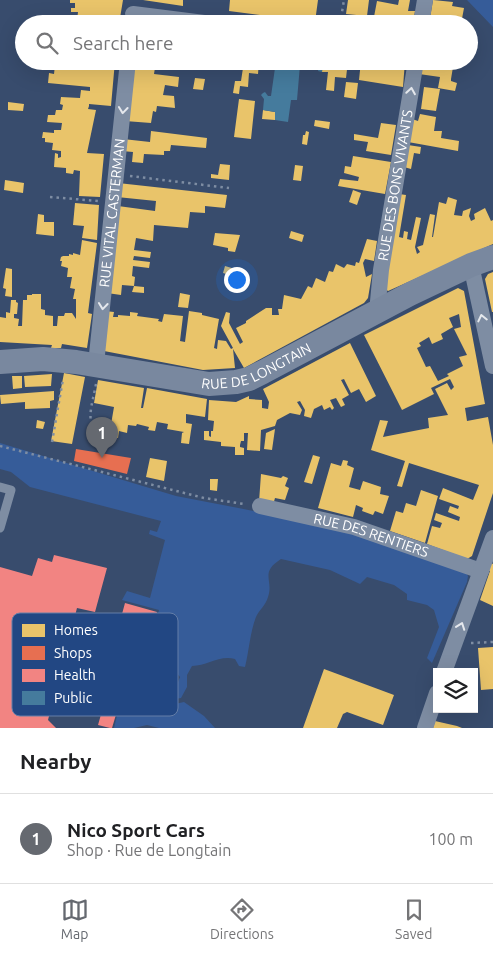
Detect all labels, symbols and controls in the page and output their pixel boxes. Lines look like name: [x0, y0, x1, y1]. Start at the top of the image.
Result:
search box: [15, 15, 478, 70]
icon: search: [33, 29, 61, 57]
text: Search here: [73, 32, 173, 54]
one-way arrow: [405, 87, 415, 95]
one-way arrow: [118, 106, 129, 114]
street label: RUE DES BONS VIVANTS: [375, 109, 416, 262]
street label: RUE VITAL CASTERMAN: [96, 138, 128, 288]
your location: [224, 267, 250, 293]
one-way arrow: [98, 302, 109, 310]
one-way arrow: [477, 314, 488, 323]
street label: RUE DE LONGTAIN: [200, 340, 314, 392]
pin: 1: [86, 417, 118, 458]
street label: RUE DES RENTIERS: [312, 510, 431, 560]
legend: [12, 613, 178, 716]
text: Homes: [54, 622, 98, 638]
one-way arrow: [455, 622, 465, 631]
text: Shops: [54, 645, 92, 661]
text: Health: [54, 667, 96, 683]
map controls: [433, 668, 478, 713]
button: layers: [433, 668, 478, 713]
text: Public: [54, 690, 93, 706]
text: Nearby: [20, 749, 91, 773]
text: Nico Sport Cars: [67, 819, 205, 841]
text: 1: [31, 830, 41, 848]
text: 100 m: [428, 830, 473, 848]
text: Shop · Rue de Longtain: [67, 841, 231, 859]
tab: Map: [61, 896, 89, 942]
tab: Directions: [210, 896, 274, 942]
tab: Saved: [395, 896, 432, 942]

